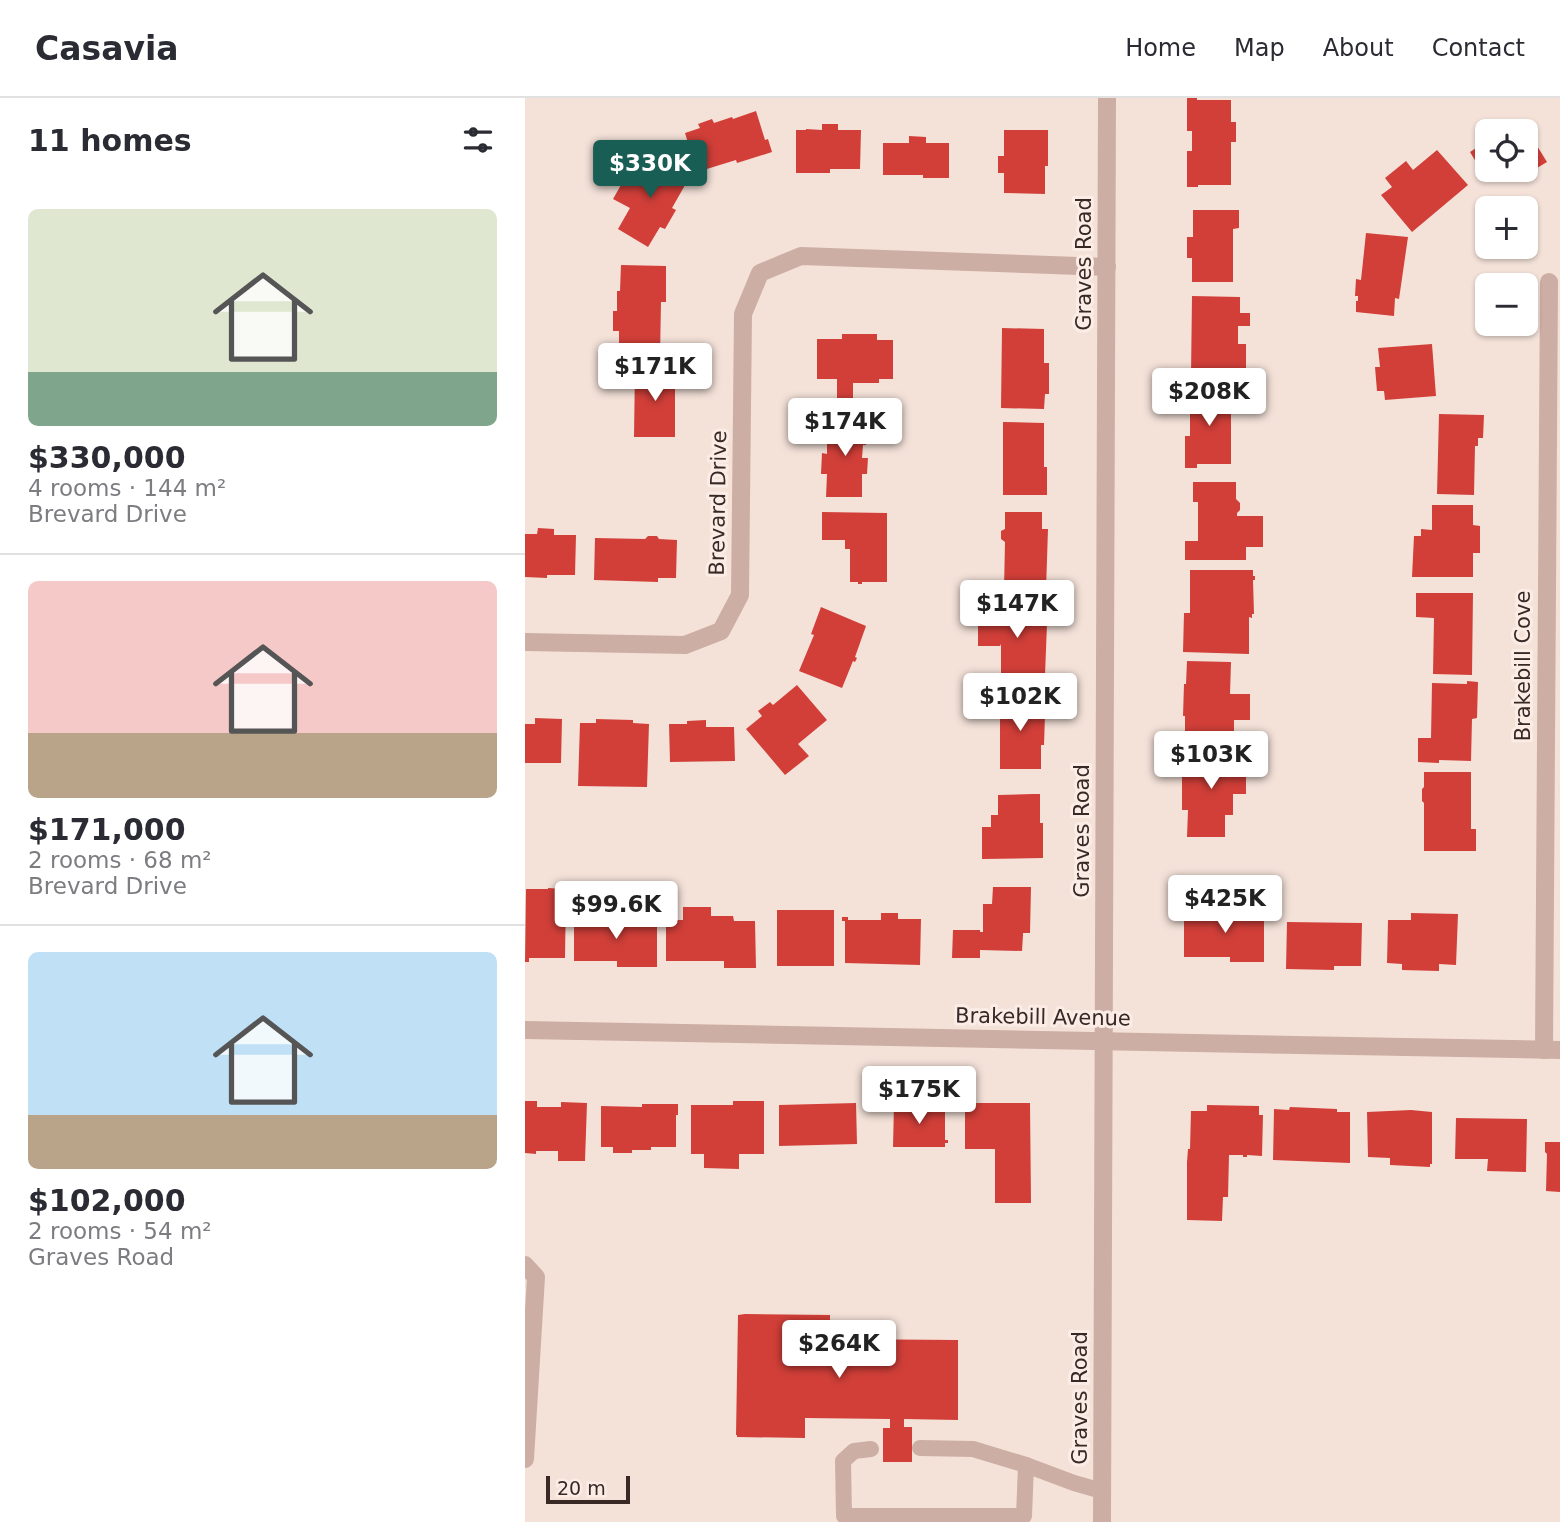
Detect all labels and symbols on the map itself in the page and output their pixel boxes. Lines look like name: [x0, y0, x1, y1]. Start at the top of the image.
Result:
pin: $330K: [601, 140, 699, 200]
street label: Graves Road: [1072, 197, 1096, 331]
pin: $171K: [606, 344, 704, 403]
pin: $208K: [1160, 368, 1258, 428]
pin: $174K: [796, 398, 894, 458]
street label: Brevard Drive: [705, 430, 731, 576]
pin: $147K: [968, 580, 1066, 640]
street label: Brakebill Cove: [1511, 591, 1535, 741]
pin: $102K: [971, 674, 1069, 733]
pin: $103K: [1162, 732, 1260, 791]
street label: Graves Road: [1070, 764, 1094, 898]
pin: $425K: [1176, 876, 1274, 935]
pin: $99.6K: [559, 882, 673, 941]
street label: Brakebill Avenue: [955, 1003, 1131, 1031]
pin: $175K: [870, 1066, 968, 1126]
pin: $264K: [790, 1320, 888, 1380]
street label: Graves Road: [1068, 1331, 1092, 1465]
scale bar: [546, 1473, 630, 1505]

